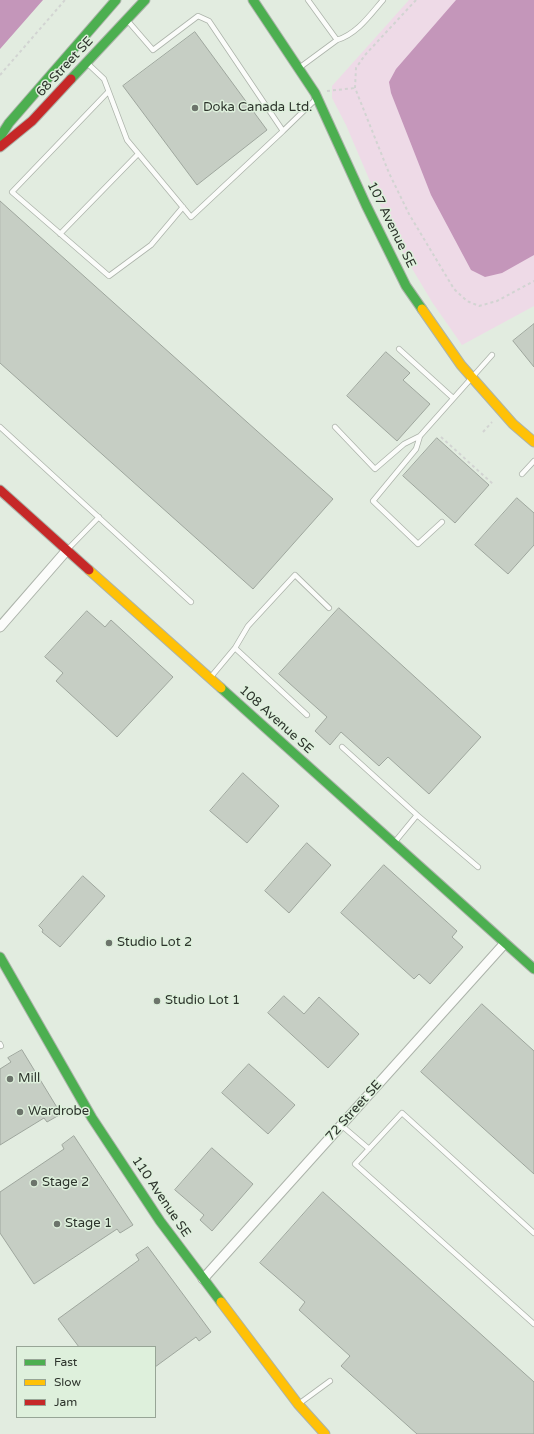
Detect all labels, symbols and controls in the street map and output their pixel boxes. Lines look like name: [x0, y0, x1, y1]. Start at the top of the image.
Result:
street label: 68 Street SE: [33, 34, 97, 100]
place label: Doka Canada Ltd.: [203, 100, 312, 116]
marker: Doka Canada Ltd.: [190, 103, 200, 113]
street label: 107 Avenue SE: [363, 179, 419, 271]
street label: 108 Avenue SE: [236, 683, 316, 757]
place label: Studio Lot 2: [117, 935, 192, 951]
marker: Studio Lot 2: [104, 938, 114, 948]
place label: Studio Lot 1: [165, 993, 240, 1009]
marker: Studio Lot 1: [152, 996, 162, 1006]
place label: Mill: [18, 1071, 40, 1087]
marker: Mill: [5, 1074, 15, 1084]
street label: 72 Street SE: [323, 1077, 385, 1145]
place label: Wardrobe: [28, 1104, 89, 1120]
marker: Wardrobe: [15, 1107, 25, 1117]
street label: 110 Avenue SE: [128, 1154, 194, 1240]
place label: Stage 2: [42, 1175, 89, 1191]
marker: Stage 2: [29, 1178, 39, 1188]
place label: Stage 1: [65, 1216, 112, 1232]
marker: Stage 1: [52, 1219, 62, 1229]
legend: [16, 1346, 156, 1418]
text: Fast: [54, 1355, 77, 1369]
text: Slow: [54, 1375, 81, 1389]
text: Jam: [54, 1395, 77, 1409]

